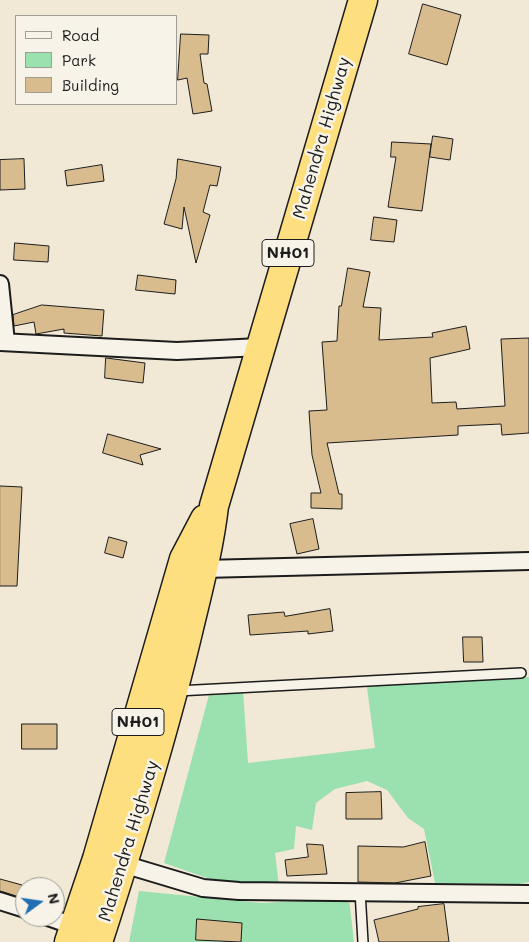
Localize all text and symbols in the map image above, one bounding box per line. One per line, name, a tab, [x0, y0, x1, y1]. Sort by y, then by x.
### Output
legend	[15, 15, 178, 105]
text: Road	[62, 25, 99, 45]
text: Park	[62, 50, 96, 70]
street label: Mahendra Highway	[288, 54, 356, 222]
text: Building	[62, 75, 119, 95]
road number: NH01	[262, 240, 314, 266]
road number: NH01	[112, 709, 164, 736]
street label: Mahendra Highway	[94, 758, 164, 924]
north arrow	[15, 877, 65, 927]
text: N	[44, 891, 65, 906]

